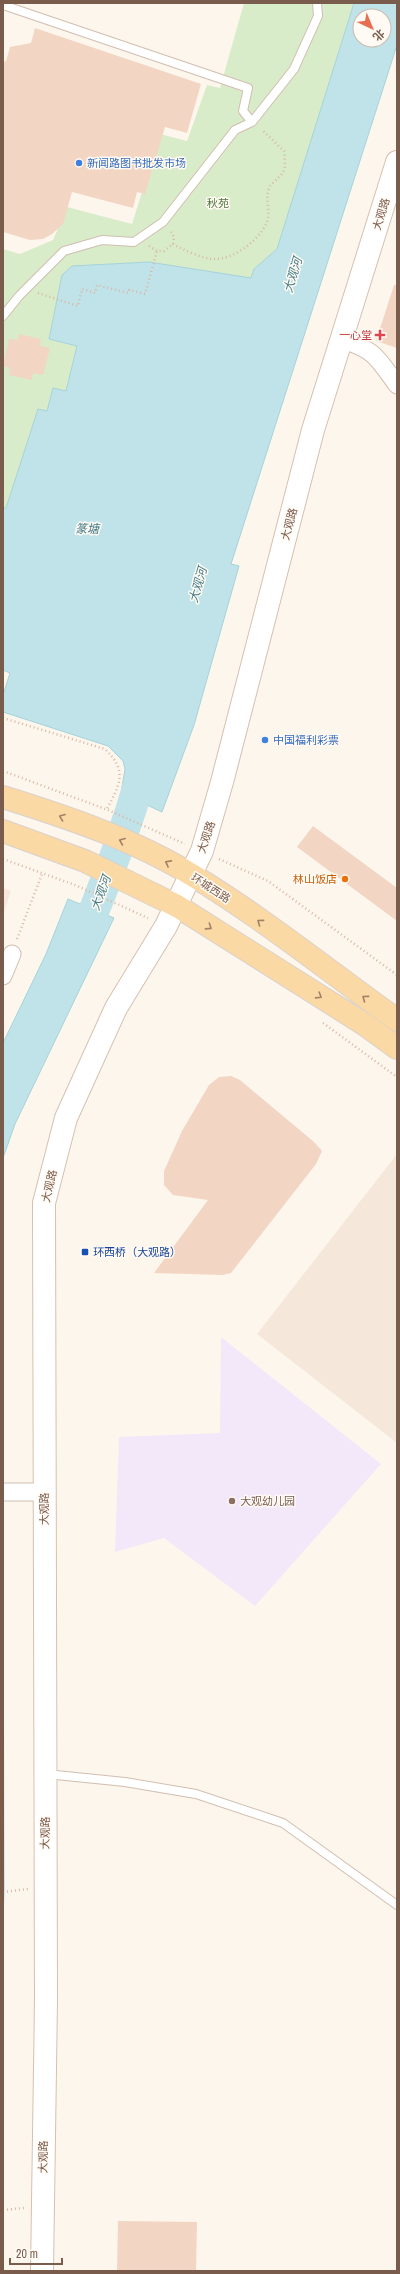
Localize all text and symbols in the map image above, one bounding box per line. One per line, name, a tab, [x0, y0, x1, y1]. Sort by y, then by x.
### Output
north arrow	[352, 8, 392, 48]
text: 北	[370, 26, 388, 44]
place label: 新闻路图书批发市场	[87, 156, 186, 170]
marker: 新闻路图书批发市场	[74, 158, 84, 168]
park label: 秋苑	[207, 196, 229, 210]
street label: 大观路	[369, 196, 393, 232]
water label: 大观河	[280, 254, 306, 295]
place label: 一心堂	[339, 328, 372, 342]
marker: 一心堂	[375, 330, 385, 340]
street label: 大观路	[278, 506, 300, 542]
water label: 篆塘	[75, 521, 101, 537]
water label: 大观河	[185, 564, 211, 605]
place label: 中国福利彩票	[273, 733, 339, 747]
marker: 中国福利彩票	[260, 735, 270, 745]
one-way arrow	[59, 814, 66, 822]
street label: 大观路	[194, 819, 218, 855]
one-way arrow	[118, 838, 126, 846]
one-way arrow	[165, 860, 173, 867]
street label: 环城西路	[189, 870, 233, 906]
water label: 大观河	[87, 871, 115, 913]
place label: 林山饭店	[293, 872, 337, 886]
marker: 林山饭店	[340, 874, 350, 884]
one-way arrow	[257, 919, 264, 926]
one-way arrow	[205, 922, 212, 930]
one-way arrow	[315, 991, 322, 999]
one-way arrow	[363, 995, 370, 1002]
street label: 大观路	[38, 1168, 60, 1204]
place label: 环西桥（大观路）	[93, 1245, 181, 1259]
marker: 环西桥（大观路）	[80, 1247, 90, 1257]
street label: 大观路	[37, 1493, 51, 1526]
place label: 大观幼儿园	[240, 1494, 295, 1508]
marker: 大观幼儿园	[227, 1496, 237, 1506]
street label: 大观路	[38, 1816, 52, 1850]
street label: 大观路	[36, 2140, 50, 2174]
scale bar	[10, 2240, 62, 2266]
text: 20 m	[16, 2246, 38, 2262]

